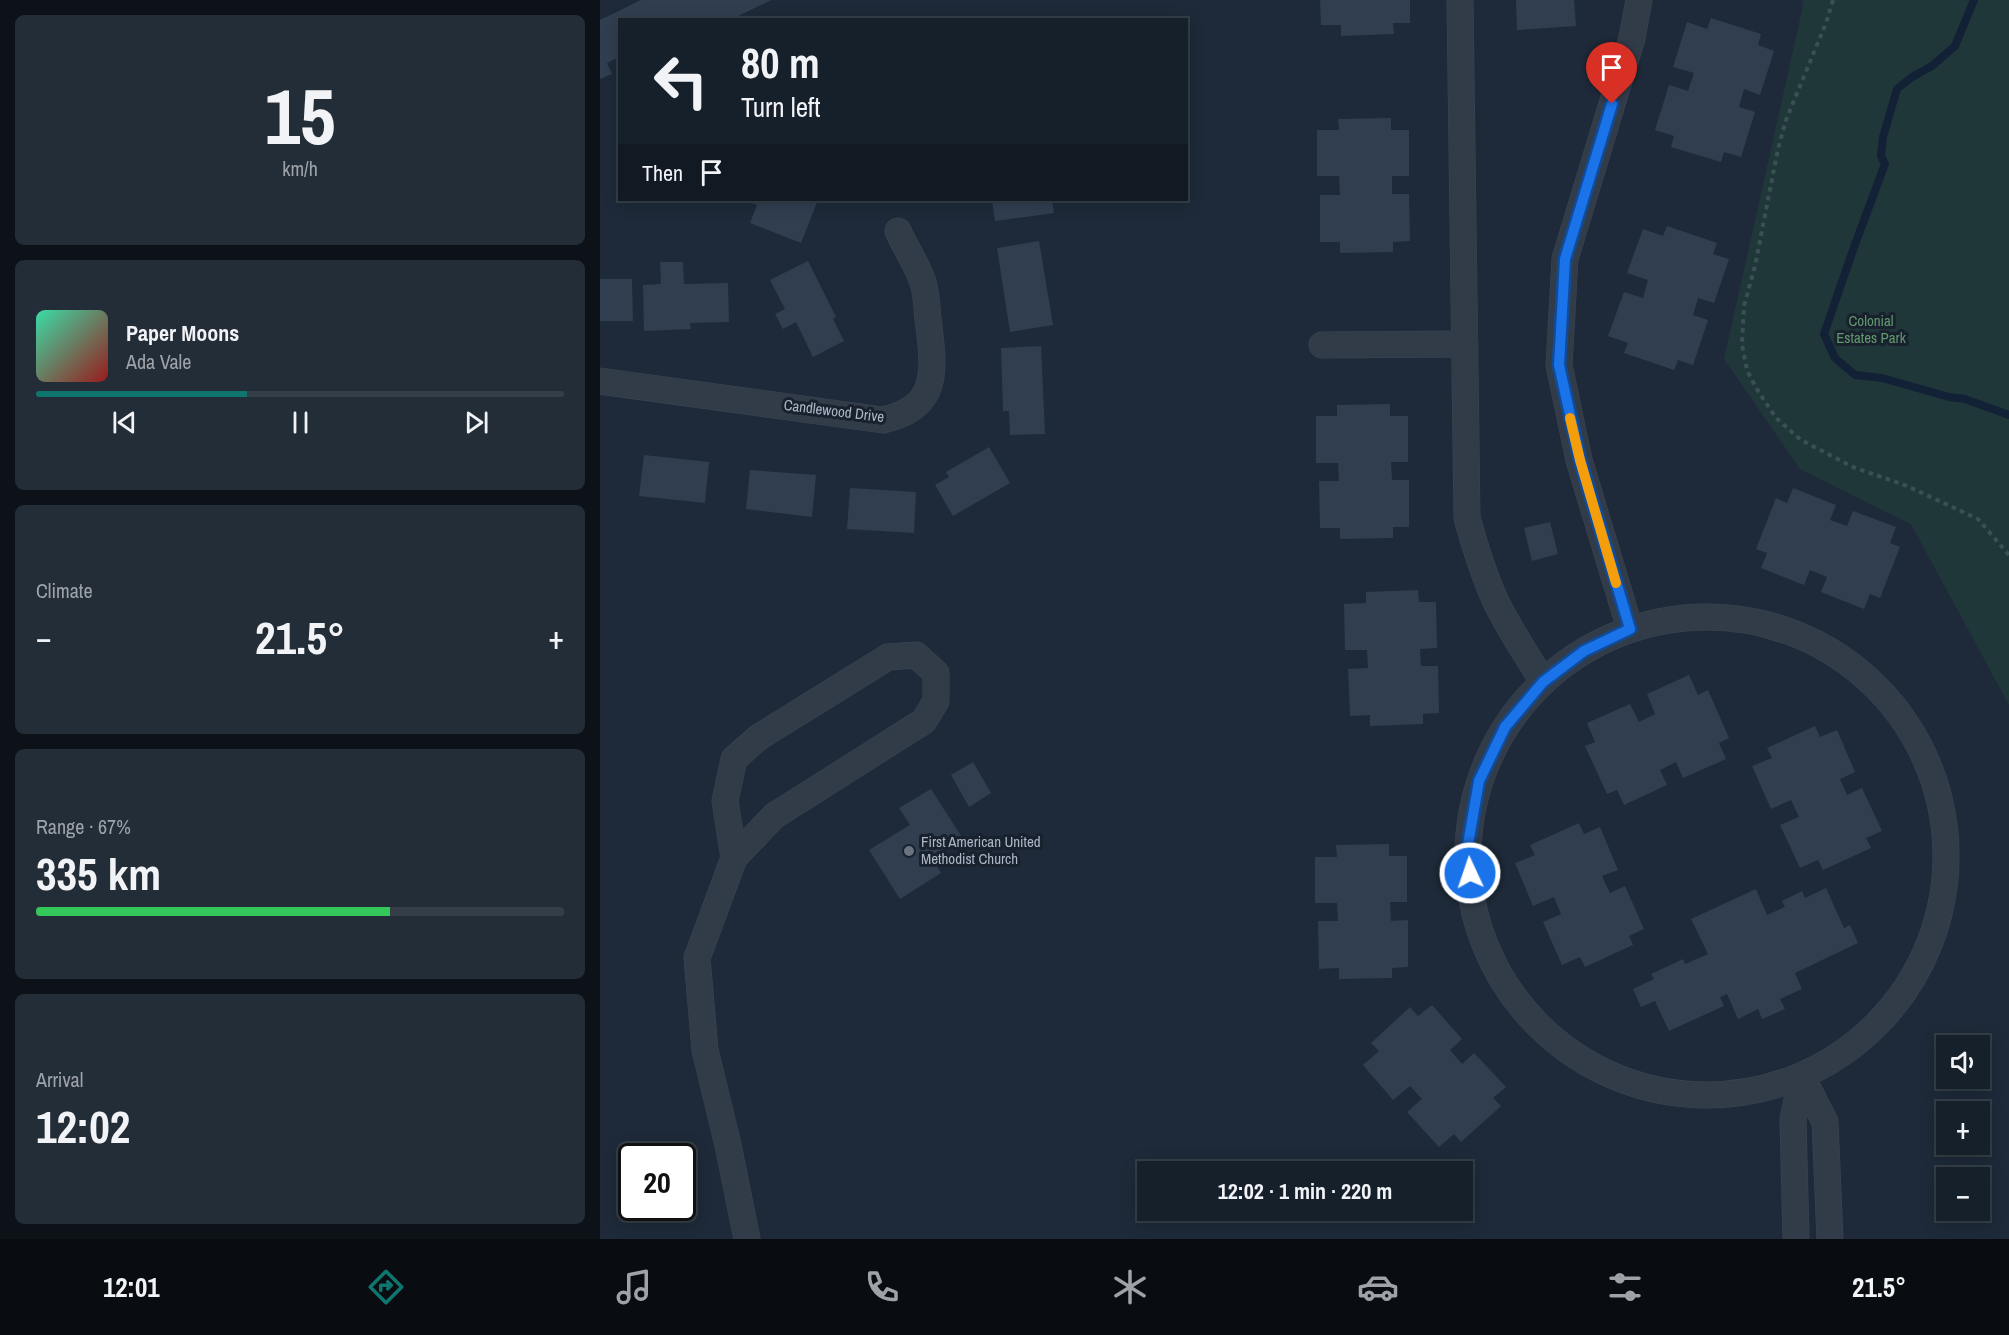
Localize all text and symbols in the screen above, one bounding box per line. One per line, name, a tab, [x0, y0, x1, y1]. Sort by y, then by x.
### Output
text: 80 m	[741, 35, 820, 91]
icon: left	[642, 42, 720, 120]
pin	[1586, 42, 1637, 104]
icon: arrive	[1595, 51, 1628, 84]
text: 15	[264, 63, 336, 168]
text: Turn left	[741, 89, 820, 125]
text: km/h	[282, 155, 318, 182]
icon: arrive	[695, 156, 728, 189]
text: Then	[642, 158, 683, 188]
park label: Colonial Estates Park	[1836, 310, 1907, 348]
text: Paper Moons	[126, 318, 239, 348]
text: Ada Vale	[126, 348, 191, 375]
street label: Candlewood Drive	[783, 394, 886, 427]
icon: previous	[108, 406, 141, 439]
icon: pause	[284, 406, 317, 439]
icon: next	[460, 406, 493, 439]
text: Climate	[36, 577, 93, 604]
text: 21.5°	[255, 607, 345, 668]
text: −	[36, 615, 52, 659]
text: +	[548, 615, 564, 659]
text: Range · 67%	[36, 813, 131, 840]
place label: First American United Methodist Church	[921, 831, 1041, 869]
position arrow	[1438, 841, 1502, 905]
text: 335 km	[36, 843, 161, 904]
marker: First American United Methodist Church	[902, 844, 916, 858]
map controls	[1936, 1035, 1990, 1221]
button: sound	[1936, 1035, 1990, 1089]
text: Arrival	[36, 1066, 83, 1093]
text: 12:02	[36, 1096, 130, 1157]
button: +	[1936, 1101, 1990, 1155]
speed limit sign: 20	[618, 1143, 696, 1221]
button: −	[1936, 1167, 1990, 1221]
text: 12:02 · 1 min · 220 m	[1218, 1176, 1392, 1206]
icon: directions	[365, 1266, 407, 1308]
icon: music	[613, 1266, 655, 1308]
icon: phone	[861, 1266, 903, 1308]
icon: climate	[1109, 1266, 1151, 1308]
icon: car	[1357, 1266, 1399, 1308]
icon: filters	[1604, 1266, 1646, 1308]
text: 12:01	[103, 1269, 160, 1305]
text: 21.5°	[1852, 1269, 1906, 1305]

